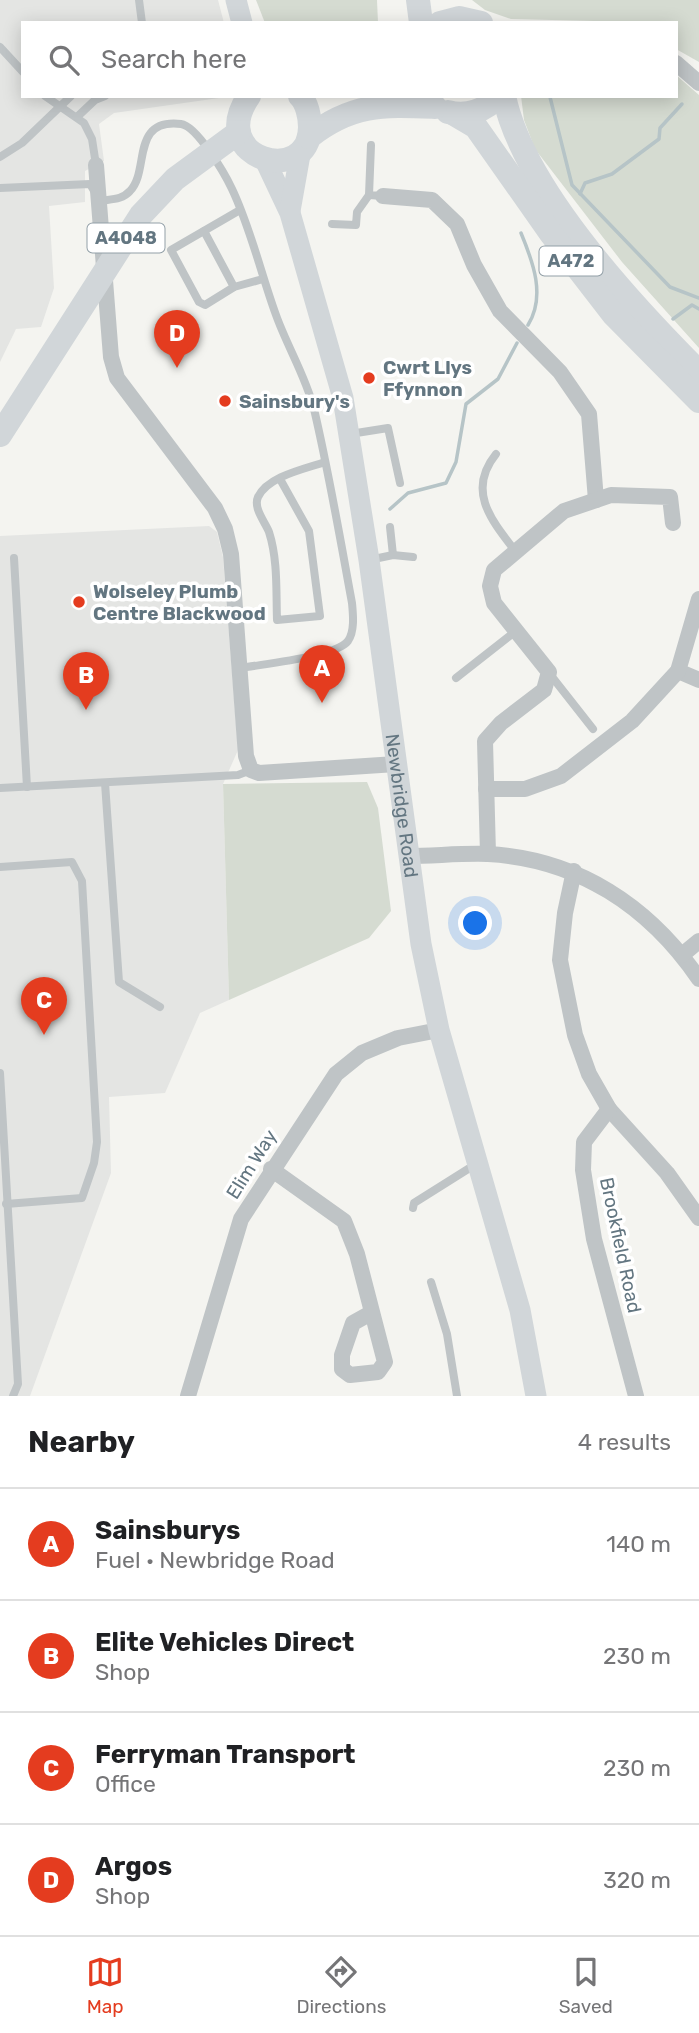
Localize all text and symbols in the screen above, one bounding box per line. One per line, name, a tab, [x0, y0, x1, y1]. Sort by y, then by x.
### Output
search box	[21, 21, 678, 98]
icon: search	[45, 41, 83, 79]
text: Search here	[101, 44, 247, 75]
road number: A4048	[88, 224, 164, 252]
road number: A472	[540, 246, 602, 276]
pin: D	[154, 310, 200, 368]
place label: Cwrt Llys Ffynnon	[383, 356, 472, 401]
marker: Cwrt Llys Ffynnon	[361, 370, 377, 386]
place label: Sainsbury's	[239, 390, 350, 413]
marker: Sainsbury's	[217, 393, 233, 409]
place label: Wolseley Plumb Centre Blackwood	[93, 580, 266, 625]
marker: Wolseley Plumb Centre Blackwood	[71, 594, 87, 610]
pin: A	[299, 645, 345, 703]
pin: B	[63, 652, 109, 710]
street label: Newbridge Road	[381, 732, 423, 879]
your location	[458, 906, 492, 940]
pin: C	[21, 977, 67, 1035]
street label: Elim Way	[221, 1125, 282, 1203]
street label: Brookfield Road	[595, 1175, 646, 1315]
text: Nearby	[28, 1424, 135, 1460]
text: 4 results	[578, 1428, 671, 1456]
text: Sainsburys	[95, 1515, 240, 1546]
text: A	[43, 1530, 59, 1558]
text: 140 m	[606, 1530, 671, 1558]
text: Fuel · Newbridge Road	[95, 1546, 335, 1574]
text: Elite Vehicles Direct	[95, 1627, 354, 1658]
text: B	[43, 1642, 59, 1670]
text: 230 m	[603, 1642, 671, 1670]
text: Shop	[95, 1658, 150, 1686]
text: Ferryman Transport	[95, 1739, 356, 1770]
text: C	[43, 1754, 59, 1782]
text: 230 m	[603, 1754, 671, 1782]
text: Office	[95, 1770, 156, 1798]
text: Argos	[95, 1851, 172, 1882]
text: D	[43, 1866, 59, 1894]
text: 320 m	[603, 1866, 671, 1894]
text: Shop	[95, 1882, 150, 1910]
tab: Map	[86, 1953, 124, 2018]
tab: Directions	[296, 1953, 386, 2018]
tab: Saved	[559, 1953, 613, 2018]

